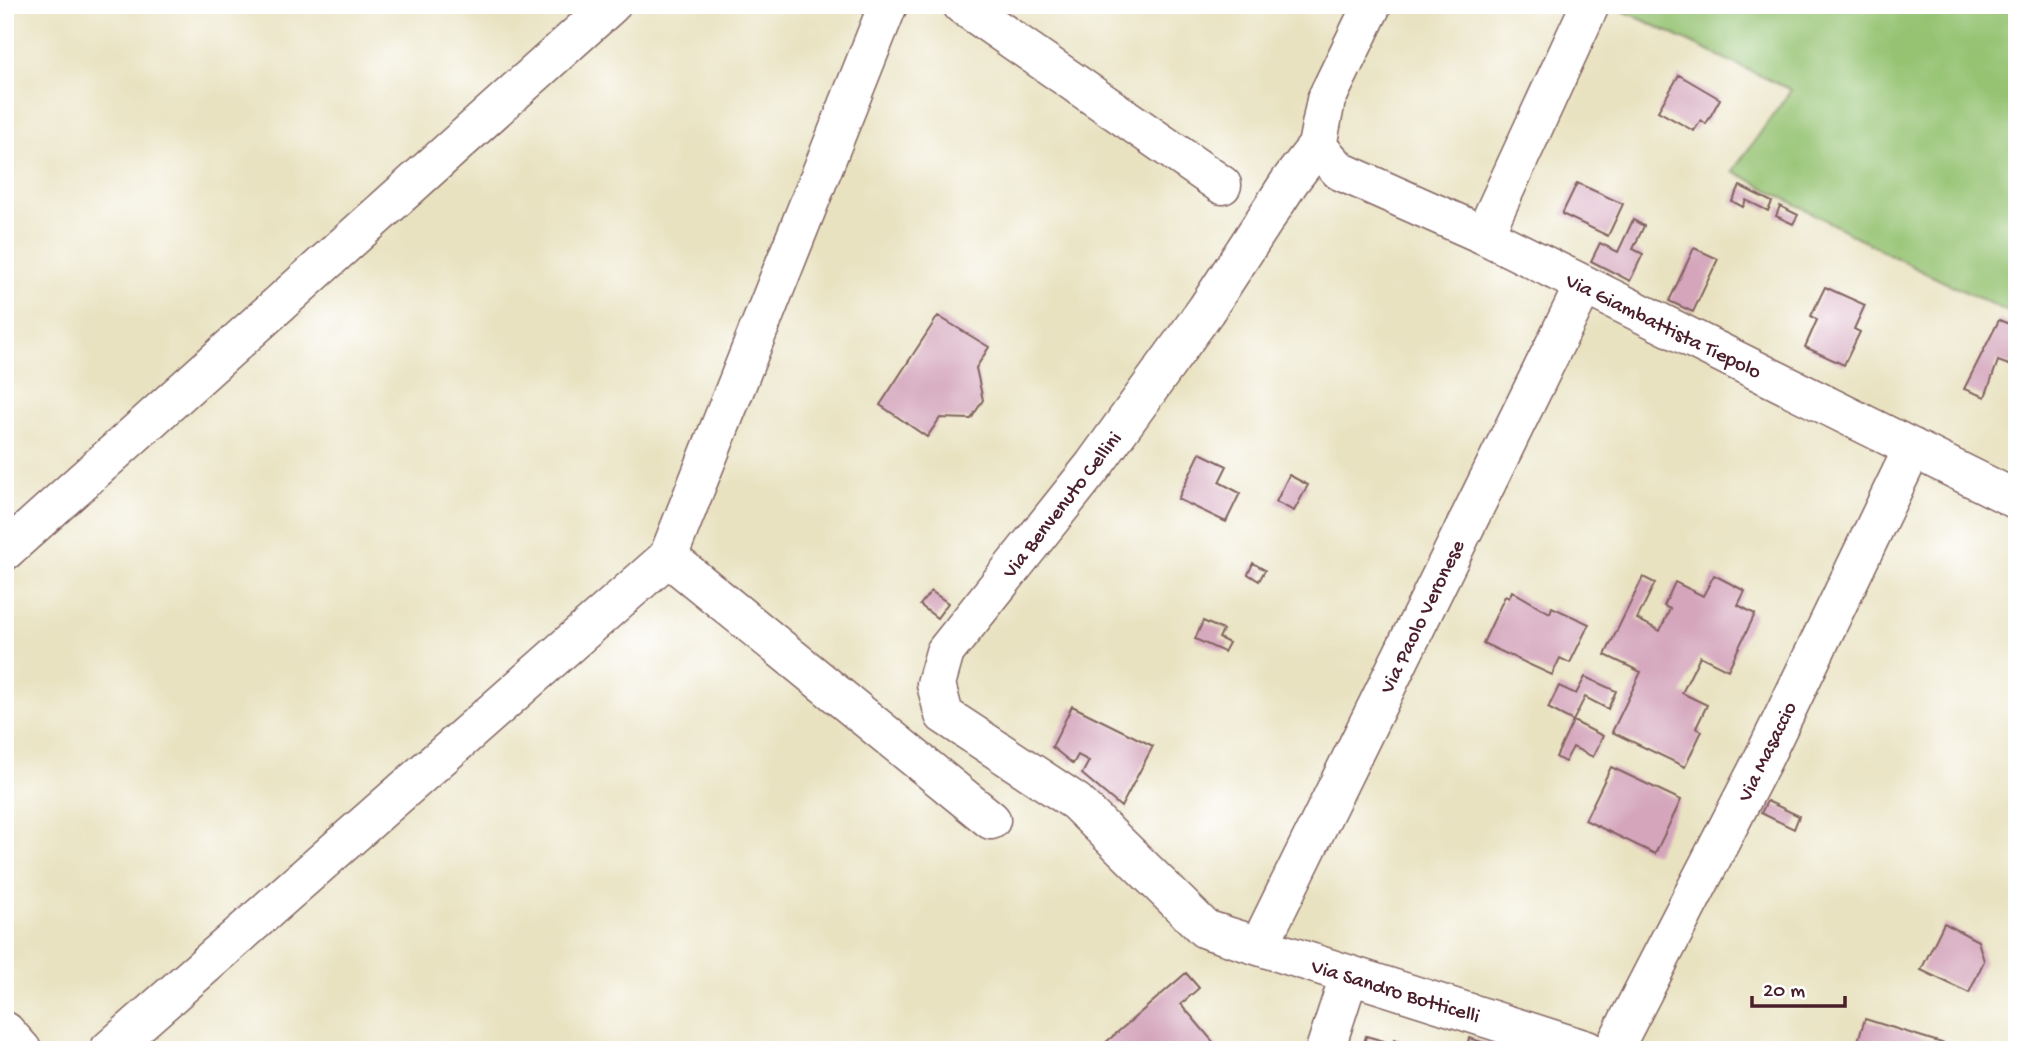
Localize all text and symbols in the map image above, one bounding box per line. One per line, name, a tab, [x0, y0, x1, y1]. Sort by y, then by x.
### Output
street label: Via Giambattista Tiepolo	[1560, 269, 1765, 387]
street label: Via Benvenuto Cellini	[998, 428, 1129, 585]
street label: Via Paolo Veronese	[1376, 536, 1473, 699]
street label: Via Masaccio	[1734, 698, 1804, 808]
street label: Via Sandro Botticelli	[1307, 956, 1482, 1031]
scale bar	[1752, 964, 1845, 1008]
text: 20 m	[1763, 980, 1805, 1005]

